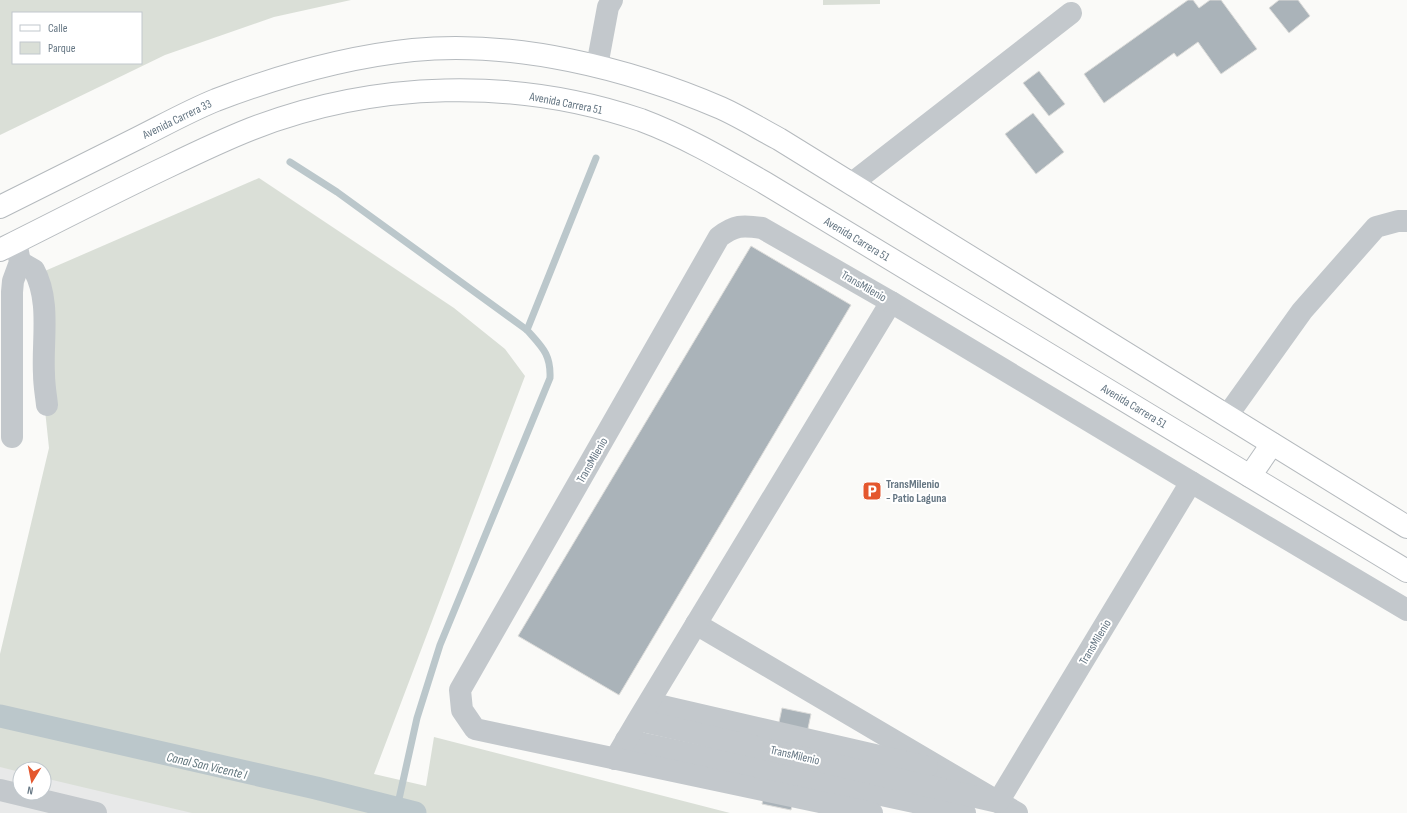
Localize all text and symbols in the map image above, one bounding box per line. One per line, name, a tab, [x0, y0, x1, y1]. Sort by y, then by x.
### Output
legend	[12, 12, 142, 64]
text: Calle	[48, 21, 68, 36]
text: Parque	[48, 41, 76, 56]
street label: Avenida Carrera 51	[527, 89, 604, 118]
street label: Avenida Carrera 33	[139, 96, 214, 143]
street label: Avenida Carrera 51	[820, 213, 893, 265]
street label: TransMilenio	[838, 267, 889, 305]
street label: Avenida Carrera 51	[1097, 380, 1170, 432]
street label: TransMilenio	[573, 435, 611, 486]
place label: TransMilenio - Patio Laguna	[886, 477, 947, 506]
parking icon: TransMilenio - Patio Laguna	[861, 480, 883, 502]
street label: TransMilenio	[1076, 617, 1115, 668]
street label: TransMilenio	[769, 743, 821, 768]
water label: Canal San Vicente I	[165, 749, 249, 783]
north arrow	[12, 761, 52, 801]
text: N	[26, 783, 34, 797]

